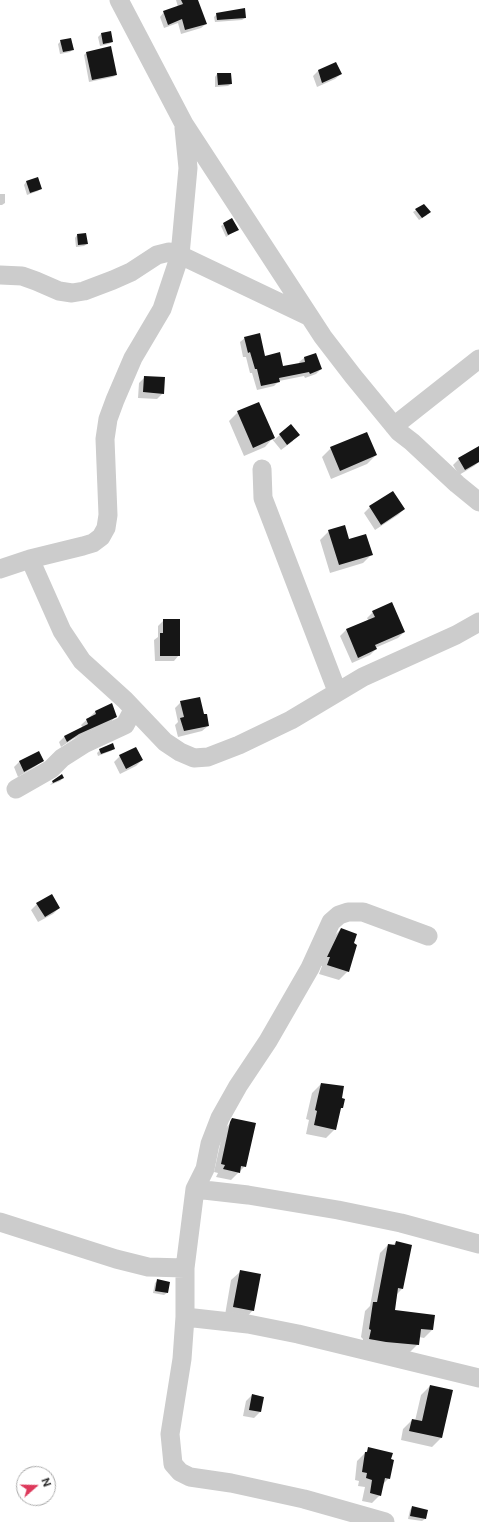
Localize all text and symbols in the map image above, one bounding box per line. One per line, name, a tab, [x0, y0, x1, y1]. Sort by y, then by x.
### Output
north arrow	[16, 1466, 56, 1506]
text: N	[39, 1476, 53, 1488]

